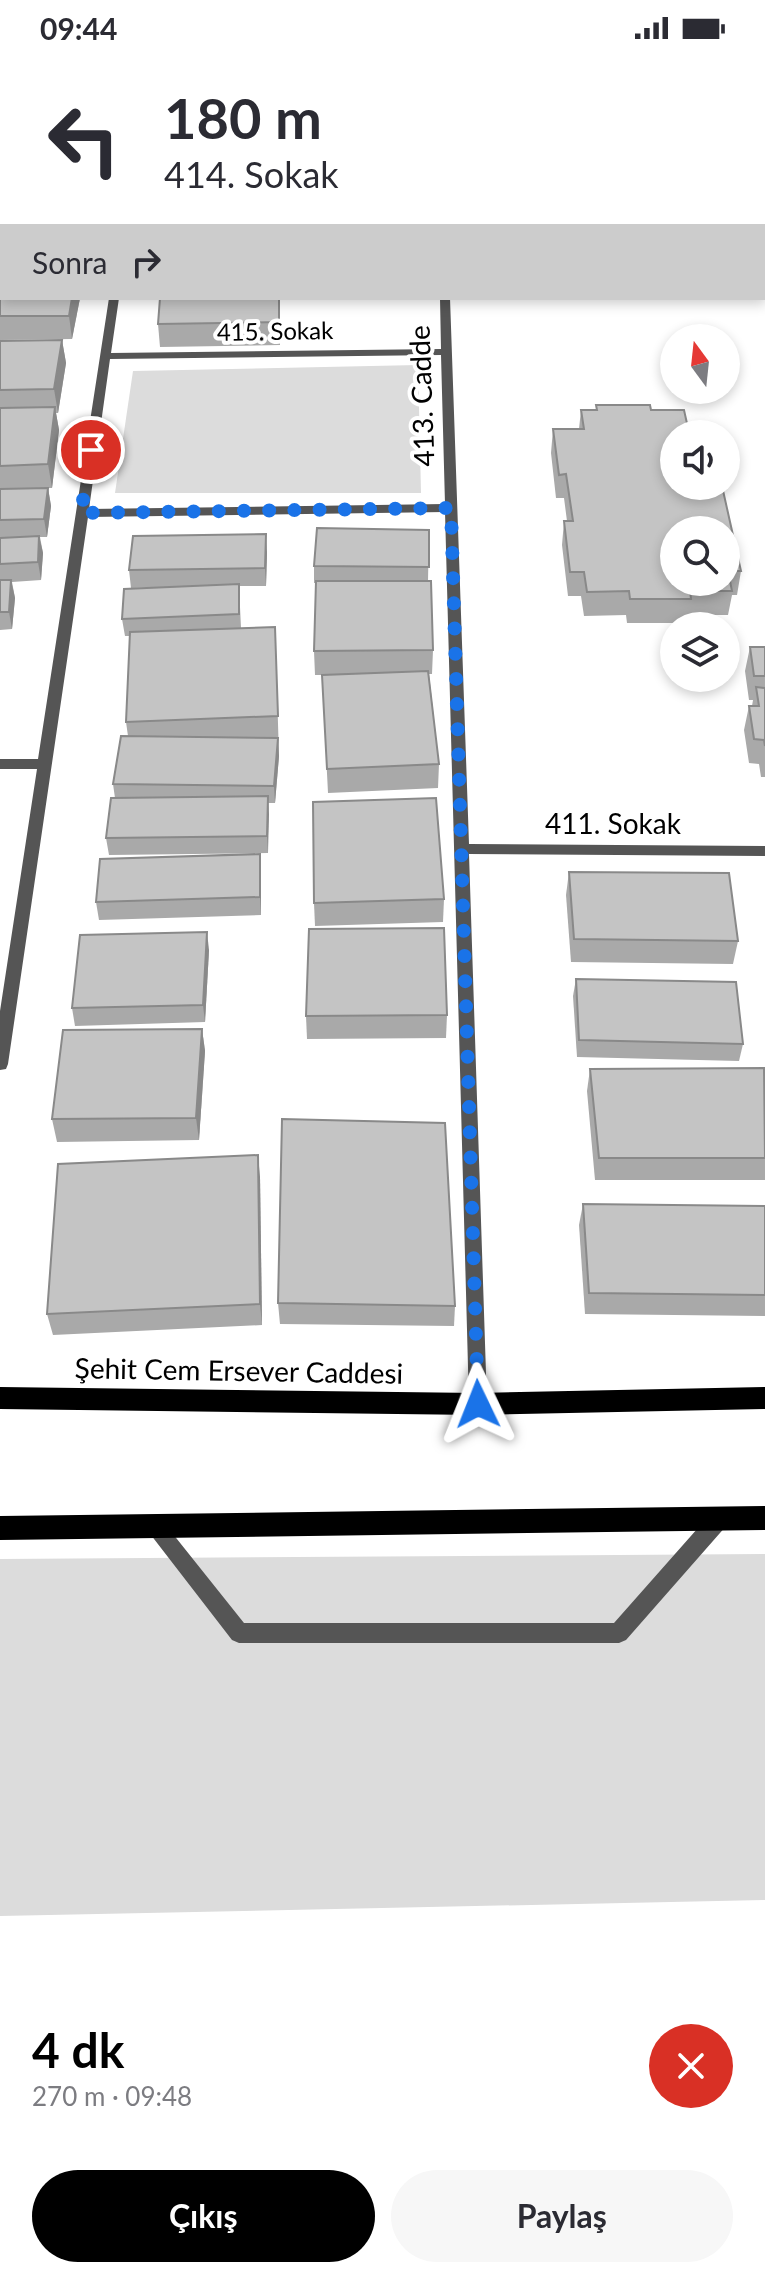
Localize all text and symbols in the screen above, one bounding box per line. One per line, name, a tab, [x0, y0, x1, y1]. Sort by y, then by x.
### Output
text: 09:44	[40, 10, 117, 46]
text: 180 m	[164, 84, 322, 151]
icon: left	[32, 88, 136, 192]
text: 414. Sokak	[164, 152, 339, 196]
icon: right	[124, 240, 168, 284]
text: Sonra	[32, 244, 108, 280]
street label: 415. Sokak	[217, 315, 334, 346]
north arrow	[660, 324, 740, 404]
map controls	[660, 324, 740, 692]
street label: 413. Cadde	[402, 325, 440, 467]
pin	[57, 416, 125, 484]
button: sound	[660, 420, 740, 500]
icon: arrive	[69, 428, 113, 472]
button: search	[660, 516, 740, 596]
button: layers	[660, 612, 740, 692]
street label: 411. Sokak	[545, 806, 682, 840]
street label: Şehit Cem Ersever Caddesi	[74, 1350, 404, 1390]
position arrow	[436, 1362, 520, 1446]
text: 4 dk	[32, 2021, 124, 2078]
button: close	[649, 2024, 733, 2108]
text: 270 m · 09:48	[32, 2080, 192, 2112]
button: Çıkış	[32, 2170, 375, 2262]
button: Paylaş	[391, 2170, 733, 2262]

